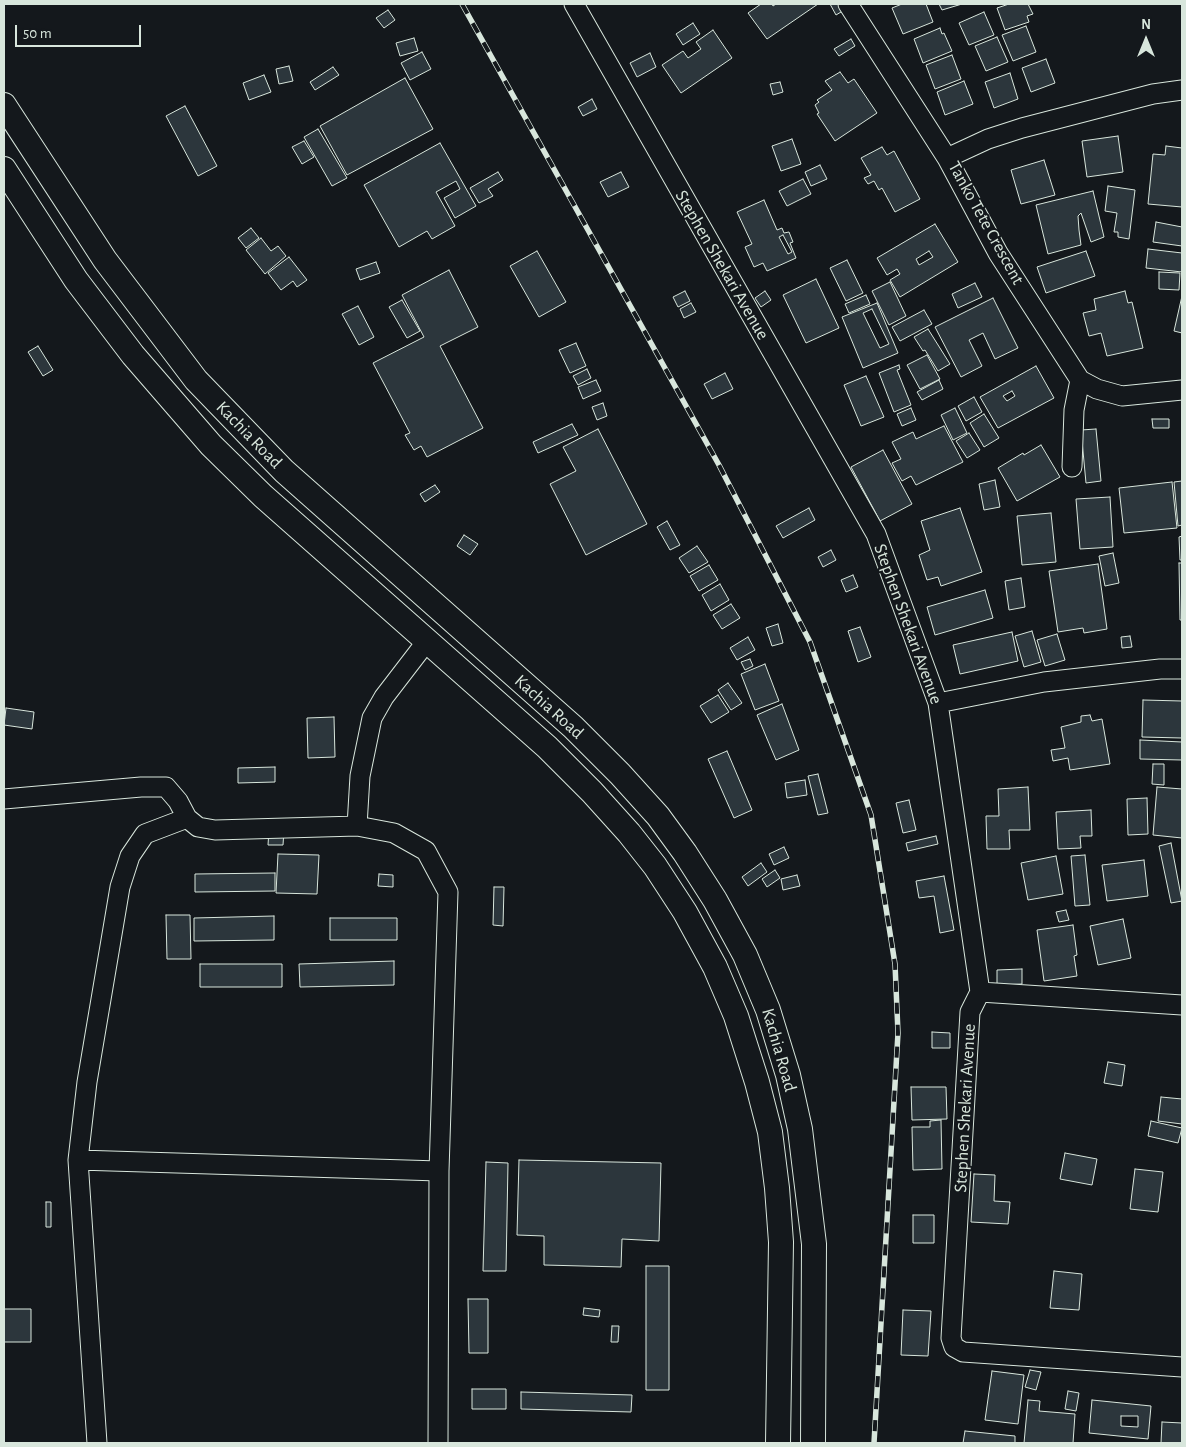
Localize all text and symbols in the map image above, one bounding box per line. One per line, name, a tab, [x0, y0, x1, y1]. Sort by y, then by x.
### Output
scale bar	[18, 15, 144, 47]
north arrow	[1121, 15, 1171, 65]
text: N	[1141, 18, 1151, 32]
text: 50 m	[23, 26, 52, 41]
street label: Tanko Tete Crescent	[943, 158, 1029, 288]
street label: Stephen Shekari Avenue	[670, 186, 774, 344]
street label: Kachia Road	[211, 397, 287, 473]
street label: Stephen Shekari Avenue	[869, 541, 947, 707]
street label: Kachia Road	[510, 670, 588, 744]
street label: Kachia Road	[757, 1006, 801, 1094]
street label: Stephen Shekari Avenue	[950, 1023, 980, 1193]

